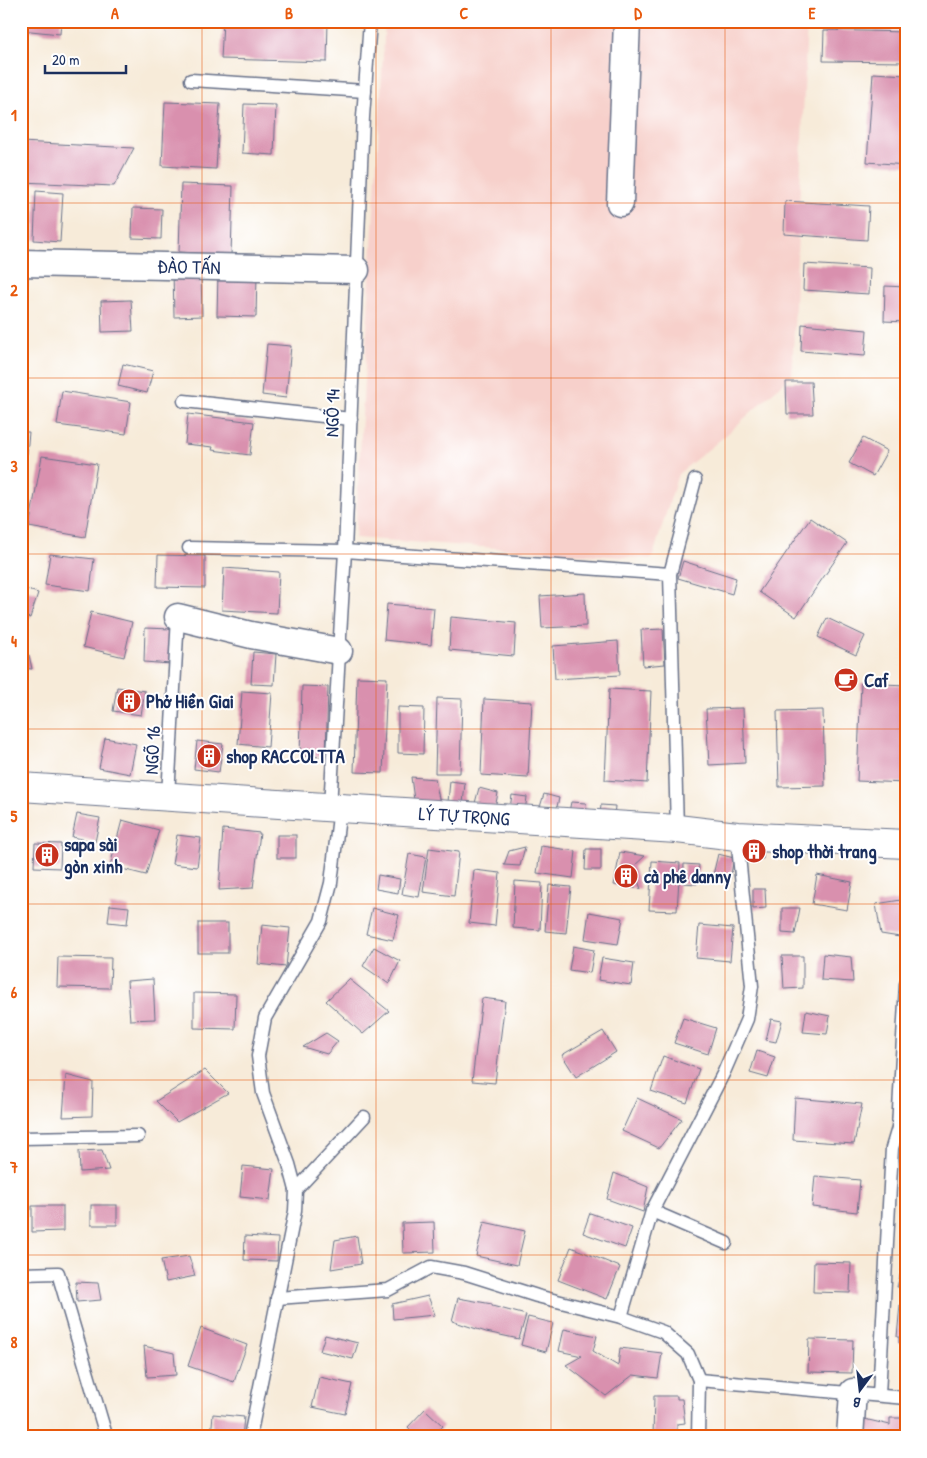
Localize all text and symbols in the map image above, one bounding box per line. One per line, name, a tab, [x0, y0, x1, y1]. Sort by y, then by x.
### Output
text: A	[111, 2, 119, 24]
text: B	[285, 2, 293, 24]
text: C	[460, 2, 469, 24]
text: D	[634, 2, 642, 24]
text: E	[808, 2, 816, 24]
scale bar	[45, 42, 126, 74]
text: 20 m	[52, 49, 79, 70]
text: 1	[11, 104, 17, 126]
street label: ĐÀO TẤN	[157, 253, 221, 280]
text: 2	[10, 279, 18, 301]
street label: NGÕ 14	[318, 388, 346, 438]
text: 3	[10, 455, 18, 477]
text: 4	[11, 630, 17, 652]
cafe icon: Caf	[833, 667, 859, 693]
place label: Caf	[864, 667, 890, 693]
building icon: Phở Hiền Giai	[116, 688, 142, 714]
place label: Phở Hiền Giai	[146, 688, 234, 714]
street label: NGÕ 16	[138, 725, 166, 775]
building icon: shop RACCOLTTA	[196, 743, 222, 769]
place label: shop RACCOLTTA	[226, 743, 346, 770]
street label: LÝ TỰ TRỌNG	[418, 800, 510, 832]
text: 5	[11, 805, 18, 827]
place label: sapa sài gòn xinh	[64, 831, 122, 880]
building icon: shop thời trang	[741, 838, 767, 864]
place label: shop thời trang	[772, 838, 877, 865]
building icon: sapa sài gòn xinh	[34, 842, 60, 868]
building icon: cà phê danny	[613, 863, 639, 889]
place label: cà phê danny	[644, 863, 731, 890]
text: 6	[11, 981, 18, 1003]
text: 7	[9, 1156, 18, 1178]
text: 8	[11, 1331, 18, 1353]
north arrow	[834, 1366, 884, 1416]
text: B	[851, 1393, 862, 1413]

